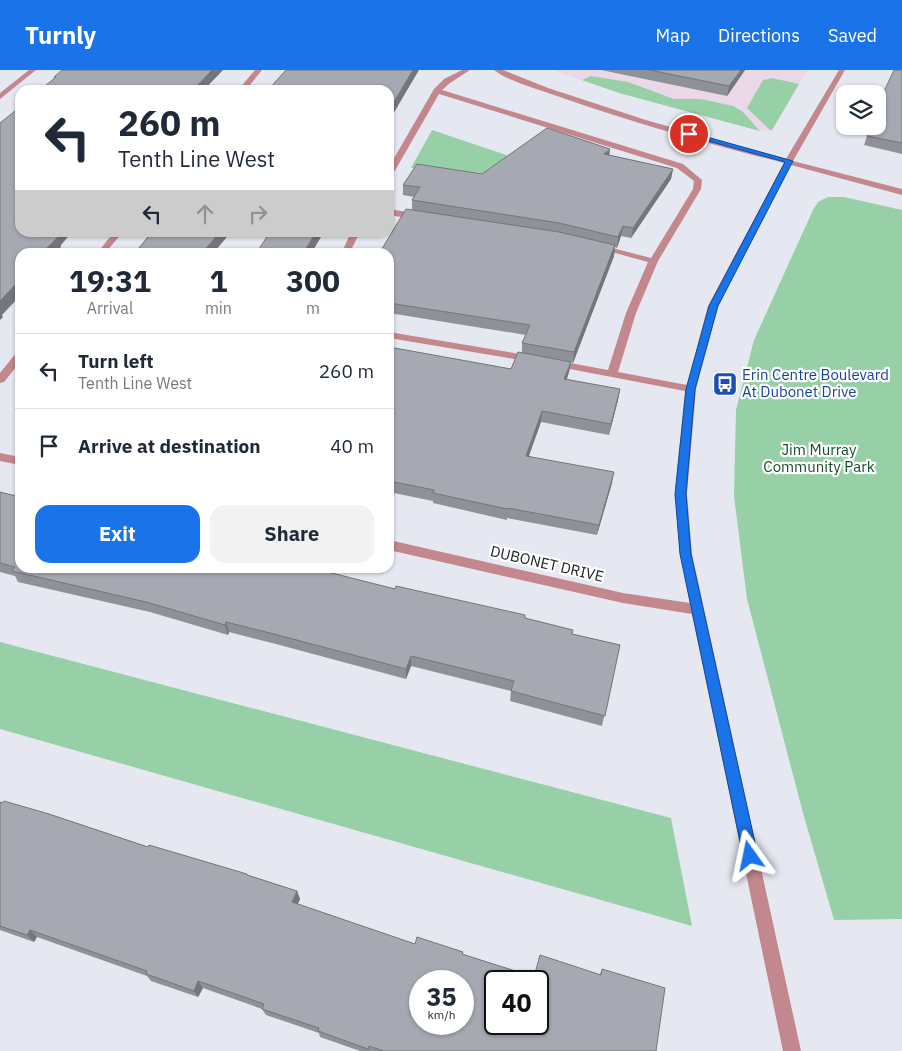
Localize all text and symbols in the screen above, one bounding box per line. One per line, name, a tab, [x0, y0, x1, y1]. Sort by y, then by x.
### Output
text: Turnly	[25, 19, 96, 51]
text: Map	[655, 24, 690, 47]
text: Directions	[718, 24, 800, 47]
text: Saved	[828, 24, 877, 47]
map controls	[836, 85, 886, 135]
button: layers	[836, 85, 886, 135]
text: 260 m	[118, 100, 221, 146]
icon: left	[35, 105, 100, 170]
pin	[668, 113, 710, 155]
icon: arrive	[675, 120, 703, 148]
text: Tenth Line West	[118, 144, 275, 173]
icon: left	[138, 200, 166, 228]
icon: ahead	[191, 200, 219, 228]
icon: right	[244, 200, 272, 228]
text: 19:31	[69, 261, 151, 300]
text: 1	[209, 261, 227, 300]
text: 300	[286, 261, 340, 300]
text: Arrival	[87, 298, 133, 318]
text: min	[205, 298, 232, 318]
text: m	[306, 298, 320, 318]
text: Turn left	[78, 349, 154, 373]
icon: left	[35, 357, 63, 385]
text: 260 m	[319, 359, 374, 383]
place label: Erin Centre Boulevard At Dubonet Drive	[742, 365, 889, 401]
bus stop icon: Erin Centre Boulevard At Dubonet Drive	[712, 371, 738, 397]
text: Tenth Line West	[78, 373, 192, 393]
icon: arrive	[35, 432, 63, 460]
text: Arrive at destination	[78, 434, 261, 458]
text: 40 m	[330, 434, 374, 458]
park label: Jim Murray Community Park	[763, 440, 875, 476]
button: Exit	[35, 505, 200, 563]
button: Share	[210, 505, 374, 563]
street label: DUBONET DRIVE	[489, 541, 606, 586]
position arrow	[723, 829, 775, 881]
speed limit sign: 40	[484, 970, 549, 1035]
text: 35	[426, 980, 457, 1013]
text: km/h	[427, 1007, 456, 1022]

